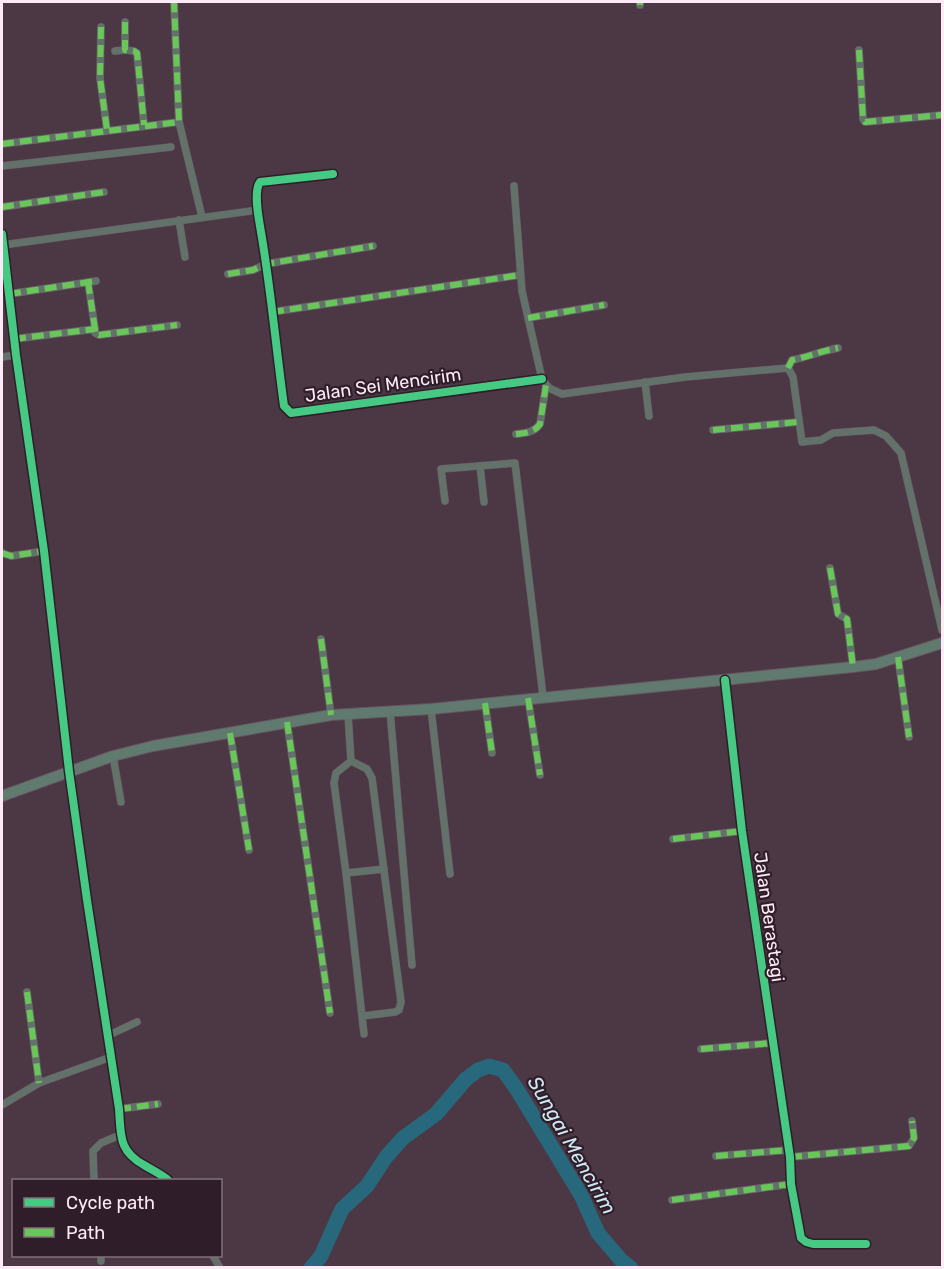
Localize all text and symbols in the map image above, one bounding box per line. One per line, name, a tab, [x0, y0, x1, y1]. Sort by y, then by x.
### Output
street label: Jalan Sei Mencirim	[303, 363, 463, 407]
street label: Jalan Berastagi	[749, 851, 789, 983]
water label: Sungai Mencirim	[523, 1072, 621, 1218]
legend	[12, 1179, 222, 1257]
text: Cycle path	[66, 1192, 155, 1214]
text: Path	[66, 1222, 105, 1244]

